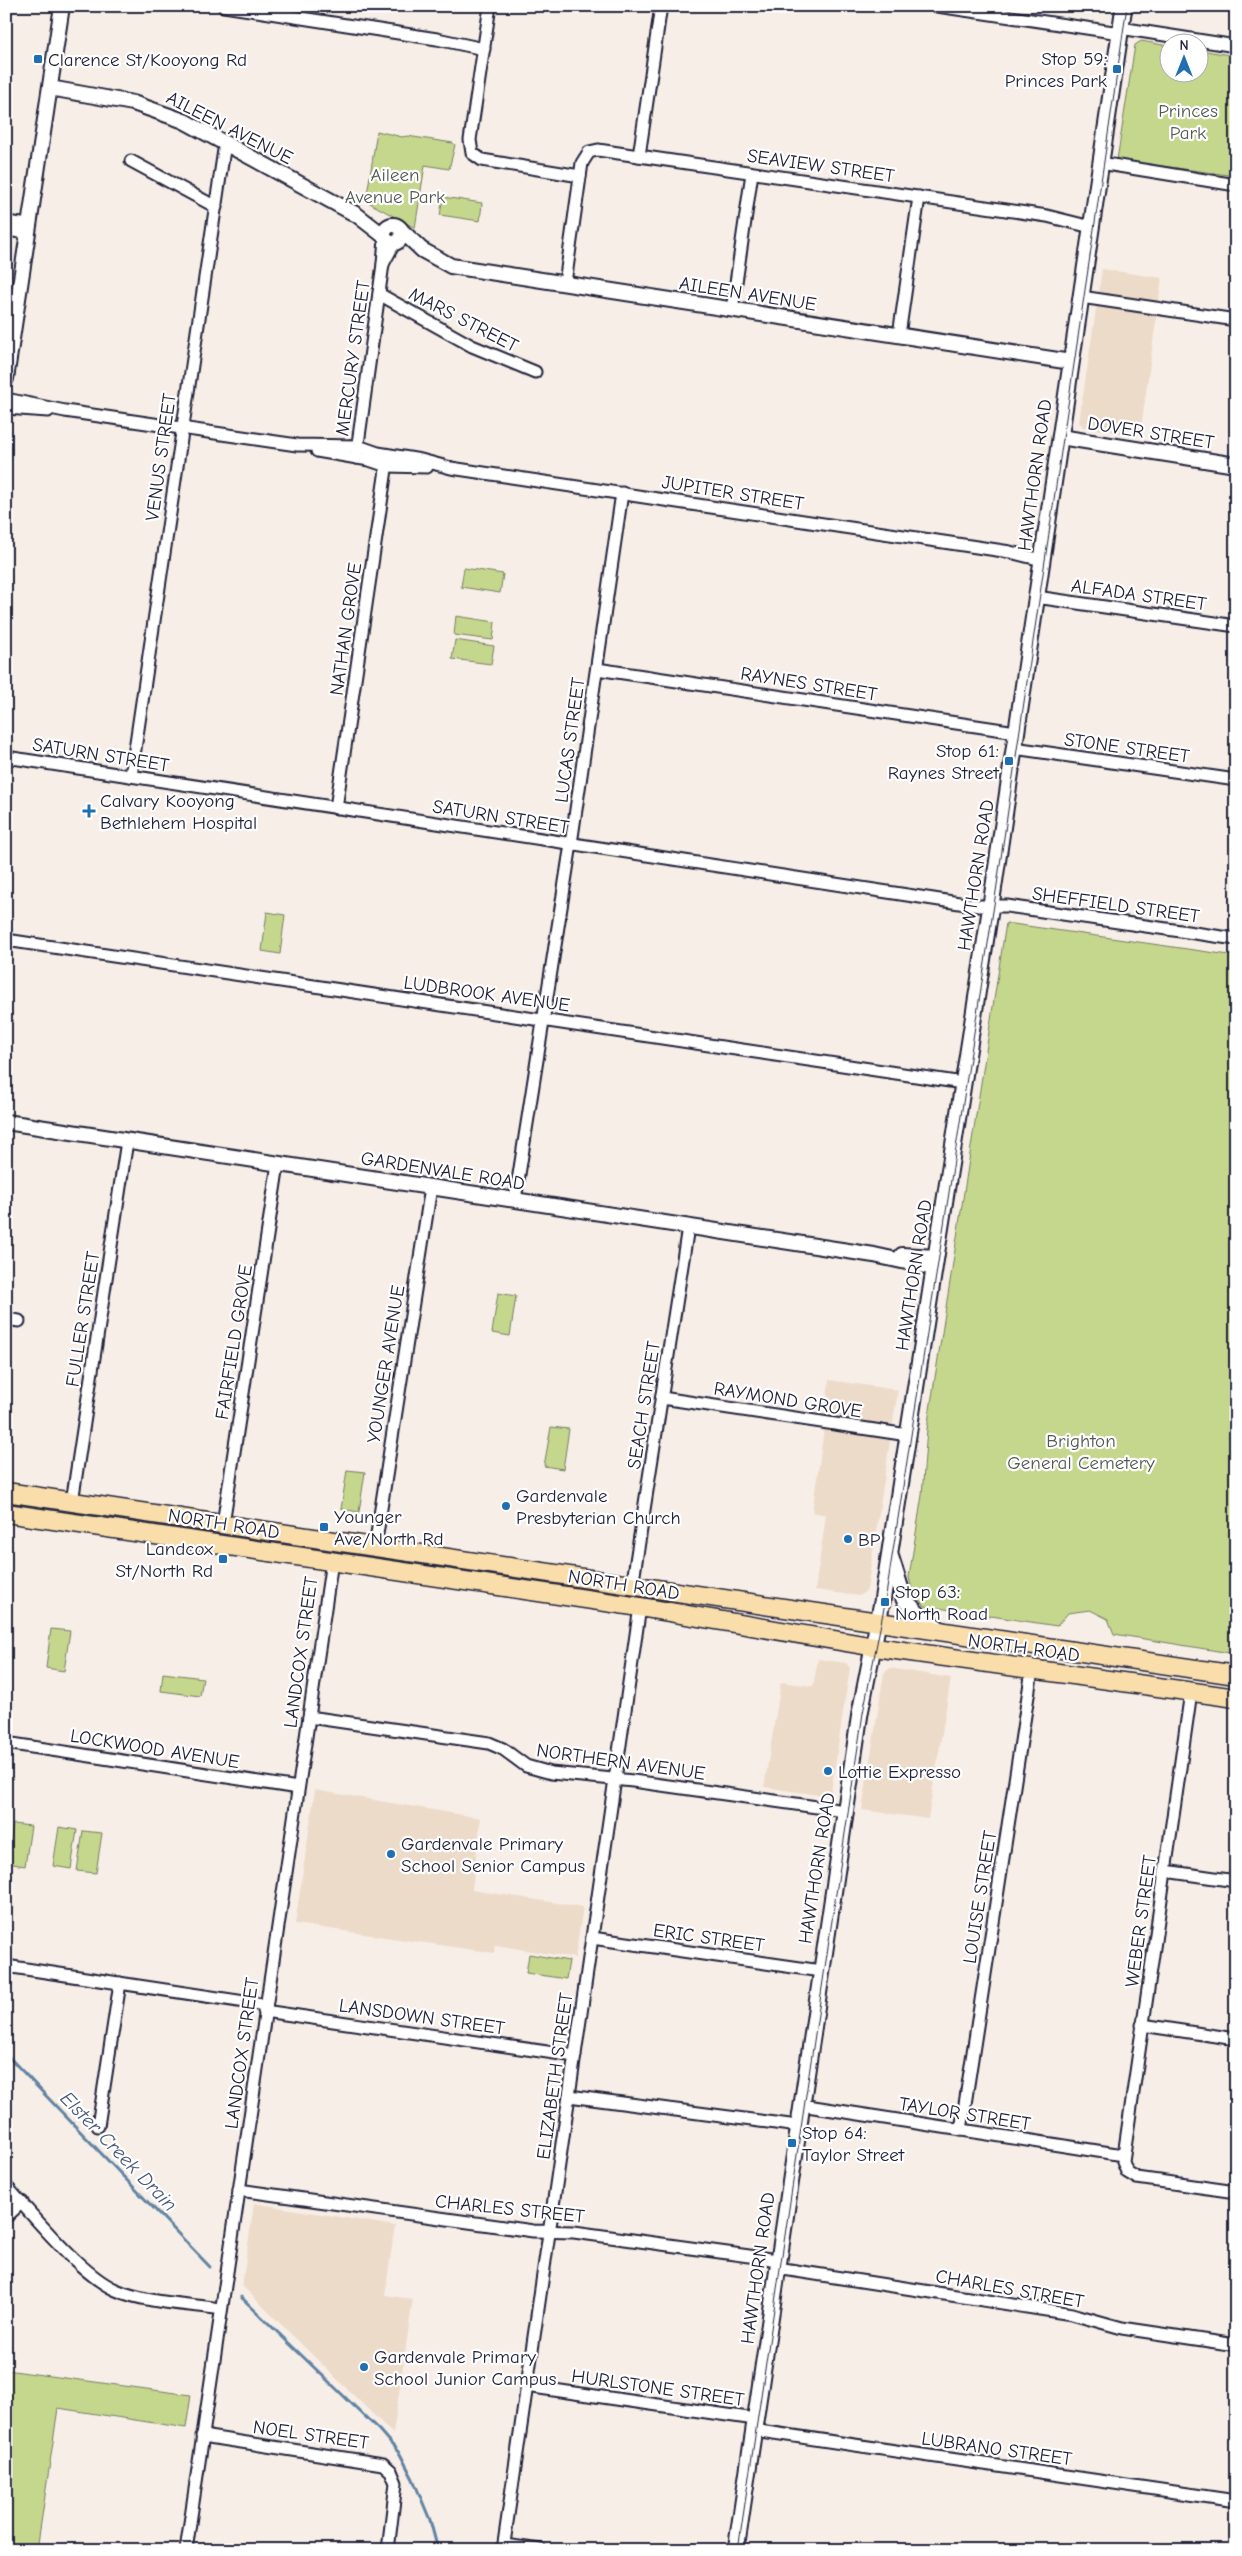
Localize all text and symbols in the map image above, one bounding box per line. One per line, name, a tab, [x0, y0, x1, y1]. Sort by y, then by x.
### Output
north arrow	[1160, 32, 1210, 82]
text: N	[1179, 37, 1189, 54]
place label: Stop 59: Princes Park	[1005, 48, 1108, 92]
place label: Clarence St/Kooyong Rd	[48, 49, 247, 71]
marker: Clarence St/Kooyong Rd	[32, 53, 44, 65]
marker: Stop 59: Princes Park	[1111, 63, 1123, 75]
street label: AILEEN AVENUE	[163, 87, 296, 169]
park label: Princes Park	[1158, 100, 1218, 144]
street label: SEAVIEW STREET	[746, 145, 896, 187]
park label: Aileen Avenue Park	[345, 164, 446, 208]
street label: AILEEN AVENUE	[678, 272, 818, 316]
street label: MERCURY STREET	[331, 279, 375, 437]
street label: MARS STREET	[405, 283, 522, 357]
street label: VENUS STREET	[141, 392, 181, 522]
street label: HAWTHORN ROAD	[1013, 398, 1057, 552]
street label: DOVER STREET	[1086, 412, 1216, 454]
street label: JUPITER STREET	[660, 471, 805, 515]
street label: NATHAN GROVE	[326, 561, 366, 697]
street label: ALFADA STREET	[1070, 575, 1208, 615]
street label: RAYNES STREET	[739, 662, 879, 706]
street label: LUCAS STREET	[550, 676, 590, 804]
street label: STONE STREET	[1063, 728, 1191, 768]
street label: SATURN STREET	[31, 733, 171, 777]
place label: Stop 61: Raynes Street	[888, 740, 1000, 784]
marker: Stop 61: Raynes Street	[1003, 755, 1015, 767]
place label: Calvary Kooyong Bethlehem Hospital	[100, 790, 257, 834]
street label: SATURN STREET	[431, 795, 571, 839]
street label: HAWTHORN ROAD	[953, 798, 999, 952]
marker: Calvary Kooyong Bethlehem Hospital	[82, 804, 96, 818]
street label: SHEFFIELD STREET	[1031, 882, 1201, 928]
street label: LUDBROOK AVENUE	[402, 971, 571, 1017]
street label: GARDENVALE ROAD	[359, 1147, 526, 1195]
street label: HAWTHORN ROAD	[891, 1198, 937, 1352]
street label: FULLER STREET	[61, 1250, 105, 1388]
street label: FAIRFIELD GROVE	[211, 1263, 257, 1421]
street label: YOUNGER AVENUE	[363, 1283, 409, 1445]
street label: SEACH STREET	[623, 1340, 665, 1471]
street label: RAYMOND GROVE	[712, 1377, 864, 1423]
park label: Brighton General Cemetery	[1007, 1430, 1155, 1474]
place label: Gardenvale Presbyterian Church	[516, 1485, 681, 1529]
marker: Gardenvale Presbyterian Church	[500, 1500, 512, 1512]
street label: NORTH ROAD	[167, 1504, 281, 1544]
place label: Younger Ave/North Rd	[334, 1506, 444, 1550]
marker: Younger Ave/North Rd	[318, 1521, 330, 1533]
place label: BP	[858, 1529, 881, 1551]
marker: BP	[842, 1533, 854, 1545]
place label: Landcox St/North Rd	[116, 1538, 214, 1582]
marker: Landcox St/North Rd	[217, 1553, 229, 1565]
street label: NORTH ROAD	[567, 1565, 681, 1605]
street label: LANDCOX STREET	[279, 1575, 323, 1729]
place label: Stop 63: North Road	[895, 1581, 988, 1625]
marker: Stop 63: North Road	[879, 1596, 891, 1608]
street label: NORTH ROAD	[967, 1629, 1081, 1667]
street label: LOCKWOOD AVENUE	[69, 1725, 241, 1773]
street label: NORTHERN AVENUE	[535, 1739, 707, 1785]
place label: Lottie Expresso	[838, 1761, 961, 1783]
marker: Lottie Expresso	[822, 1765, 834, 1777]
street label: HAWTHORN ROAD	[794, 1791, 840, 1945]
street label: LOUISE STREET	[959, 1829, 1001, 1965]
place label: Gardenvale Primary School Senior Campus	[401, 1833, 585, 1877]
marker: Gardenvale Primary School Senior Campus	[385, 1848, 397, 1860]
street label: WEBER STREET	[1121, 1853, 1161, 1989]
street label: ERIC STREET	[652, 1919, 766, 1957]
street label: LANDCOX STREET	[220, 1976, 264, 2130]
street label: ELIZABETH STREET	[532, 1991, 578, 2161]
street label: LANSDOWN STREET	[338, 1994, 506, 2040]
water label: Elster Creek Drain	[56, 2087, 182, 2216]
street label: TAYLOR STREET	[898, 2093, 1032, 2135]
place label: Stop 64: Taylor Street	[802, 2122, 905, 2166]
marker: Stop 64: Taylor Street	[786, 2137, 798, 2149]
street label: CHARLES STREET	[434, 2190, 586, 2228]
street label: HAWTHORN ROAD	[736, 2191, 780, 2345]
street label: CHARLES STREET	[934, 2265, 1086, 2313]
place label: Gardenvale Primary School Junior Campus	[374, 2346, 557, 2390]
marker: Gardenvale Primary School Junior Campus	[358, 2361, 370, 2373]
street label: HURLSTONE STREET	[570, 2365, 746, 2411]
street label: NOEL STREET	[252, 2416, 370, 2454]
street label: LUBRANO STREET	[920, 2428, 1074, 2470]

